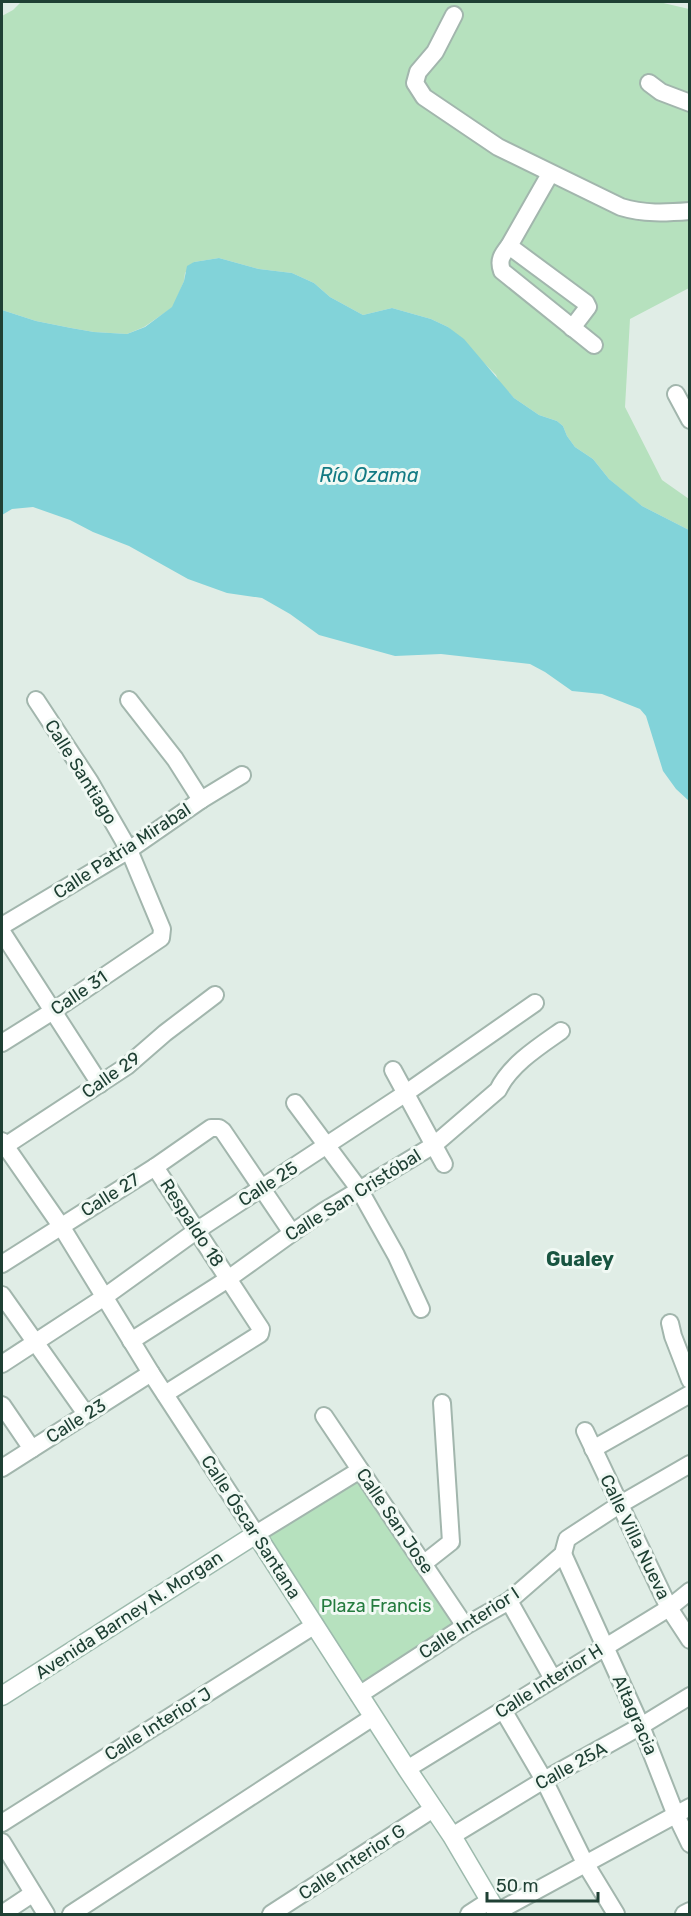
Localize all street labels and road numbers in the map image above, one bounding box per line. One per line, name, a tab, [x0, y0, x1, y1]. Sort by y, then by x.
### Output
street label: Calle Santiago	[40, 716, 122, 828]
street label: Calle Patria Mirabal	[49, 798, 195, 904]
street label: Calle 31	[47, 966, 111, 1020]
street label: Calle 29	[77, 1047, 145, 1103]
street label: Calle San Cristóbal	[281, 1144, 425, 1246]
street label: Calle 25	[234, 1157, 302, 1211]
street label: Calle 27	[77, 1168, 143, 1222]
street label: Respaldo 18	[155, 1175, 229, 1271]
street label: Calle 23	[42, 1394, 110, 1448]
street label: Calle Óscar Santana	[196, 1451, 306, 1603]
street label: Calle San Jose	[352, 1464, 438, 1578]
street label: Calle Villa Nueva	[595, 1471, 675, 1603]
street label: Avenida Barney N. Morgan	[31, 1546, 227, 1684]
street label: Calle Interior I	[415, 1582, 523, 1664]
street label: Calle Interior H	[491, 1639, 607, 1723]
street label: Altagracia	[608, 1672, 662, 1758]
street label: Calle Interior J	[101, 1682, 215, 1766]
street label: Calle 25A	[531, 1737, 611, 1795]
street label: Calle Interior G	[295, 1819, 409, 1905]

